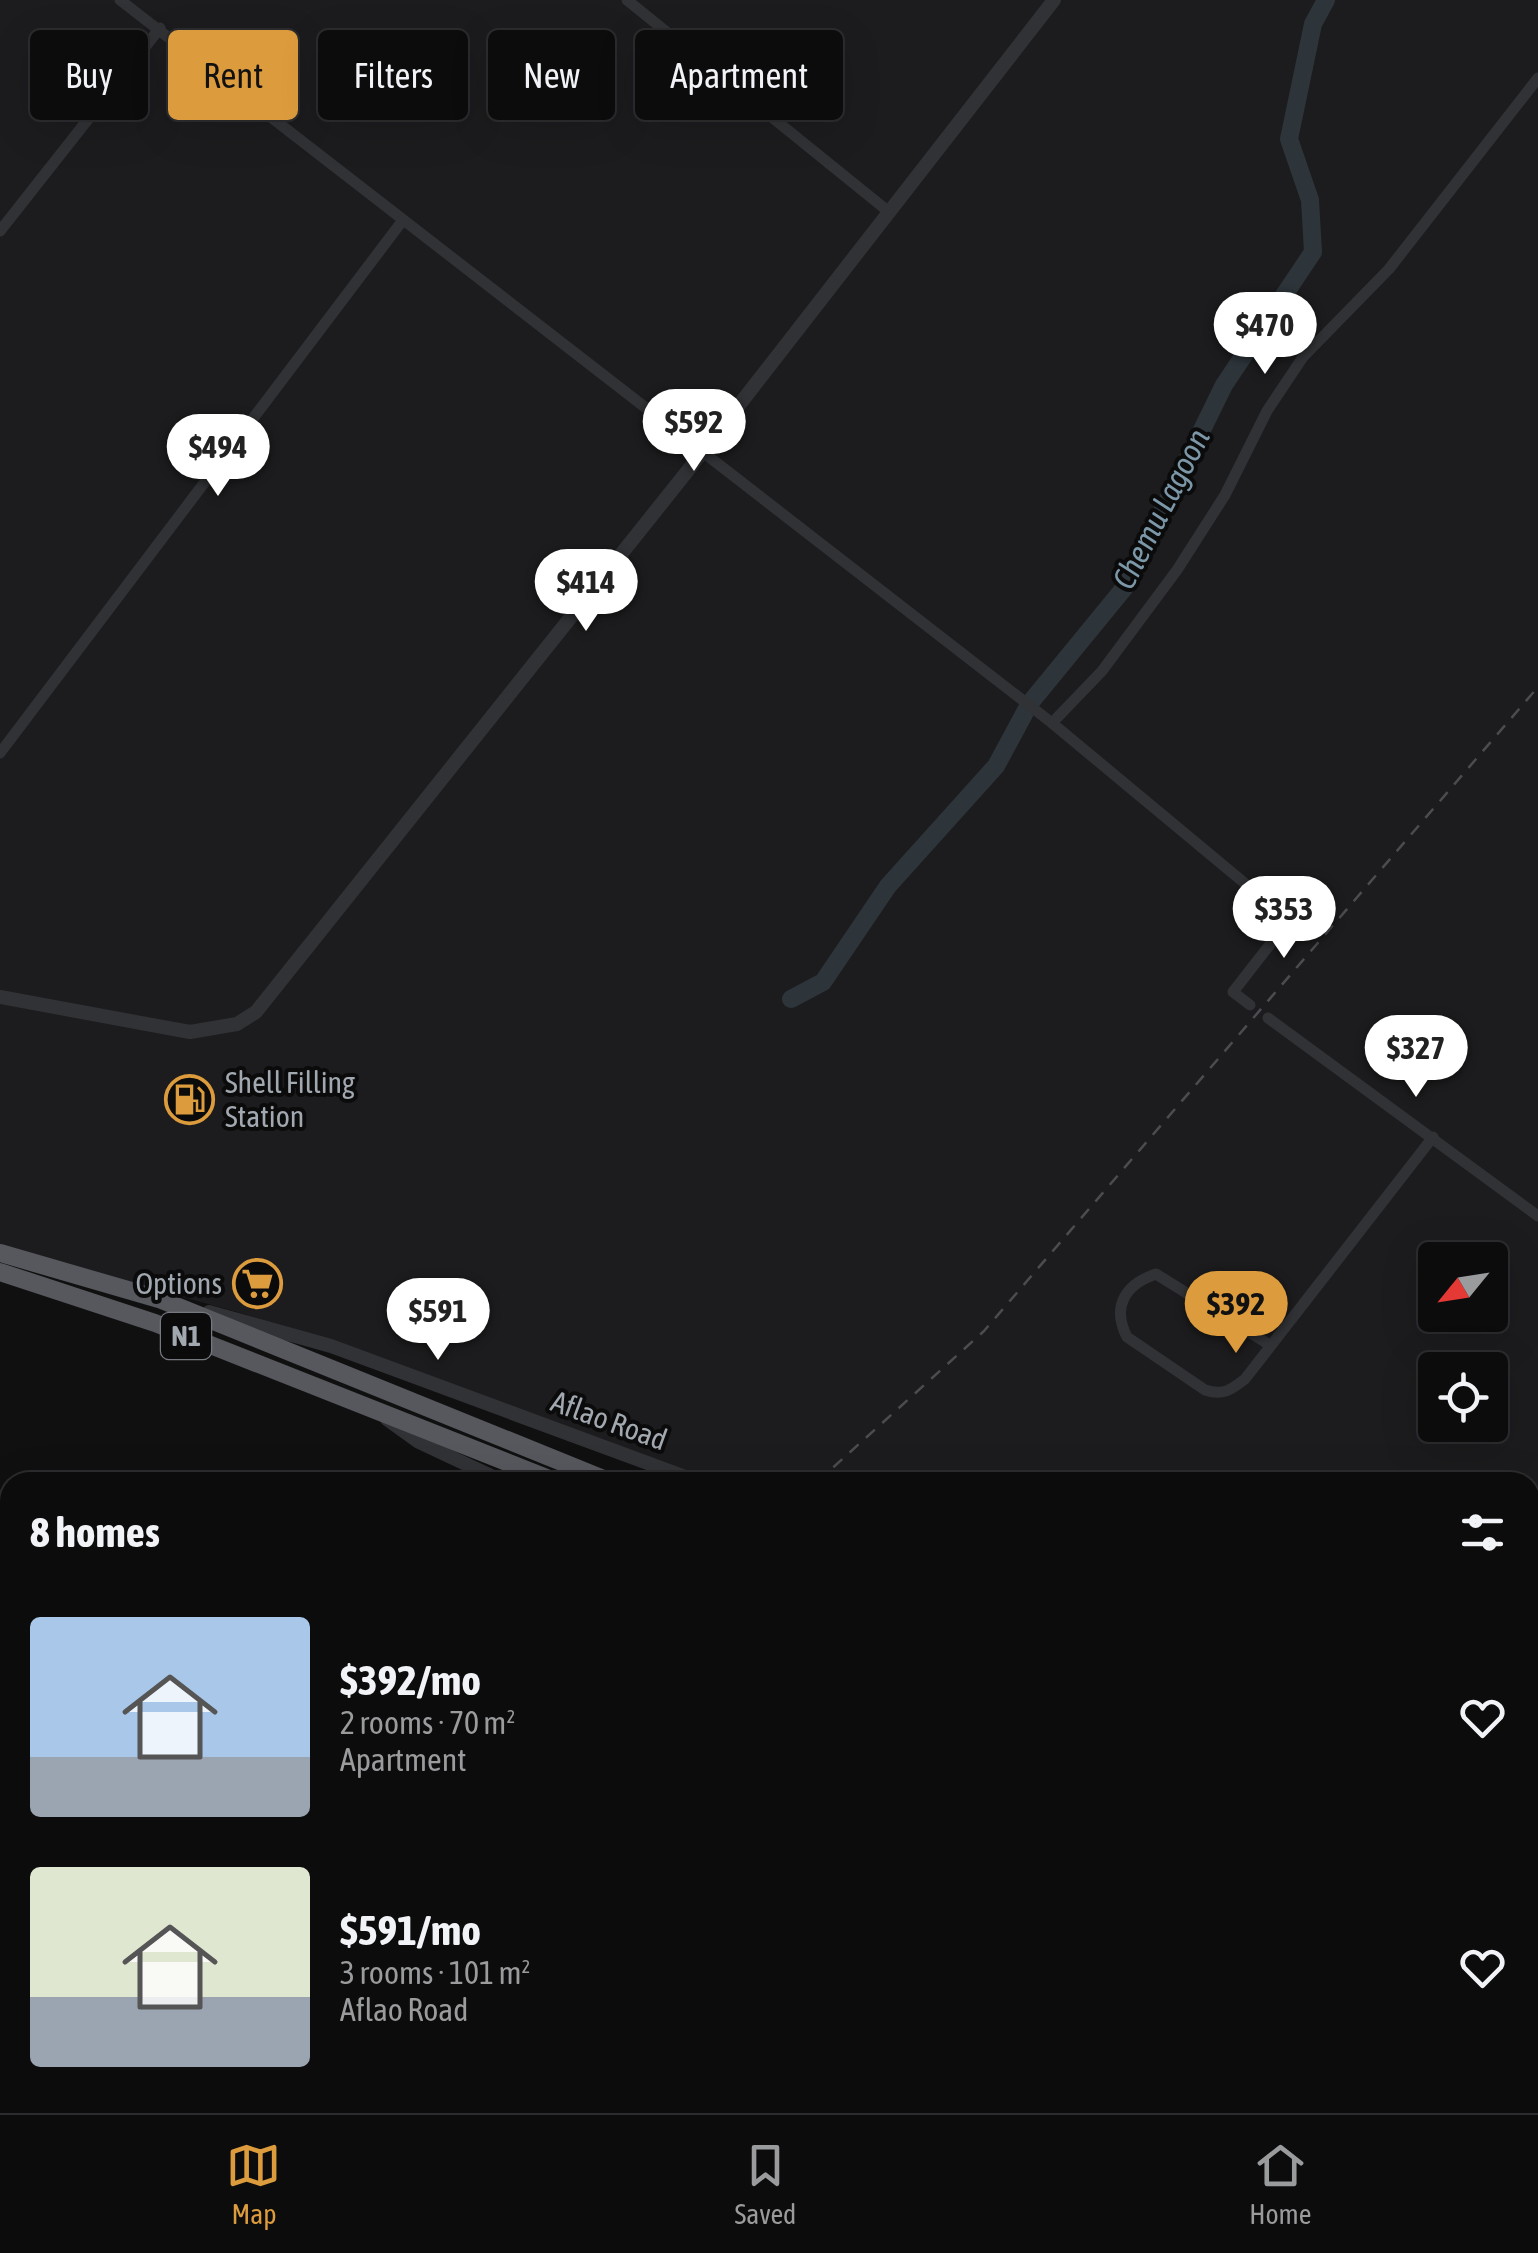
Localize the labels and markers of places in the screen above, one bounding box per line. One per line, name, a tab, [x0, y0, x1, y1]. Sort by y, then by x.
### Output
pin: $470	[1206, 292, 1324, 377]
pin: $592	[635, 389, 753, 474]
pin: $494	[159, 414, 277, 499]
pin: $414	[527, 549, 645, 634]
pin: $353	[1225, 876, 1343, 961]
pin: $327	[1357, 1015, 1475, 1100]
place label: Shell Filling Station	[225, 1065, 355, 1133]
fuel station icon: Shell Filling Station	[164, 1074, 216, 1126]
supermarket icon: Options	[231, 1258, 283, 1310]
place label: Options	[135, 1266, 222, 1300]
pin: $392	[1177, 1271, 1295, 1356]
pin: $591	[379, 1278, 497, 1363]

